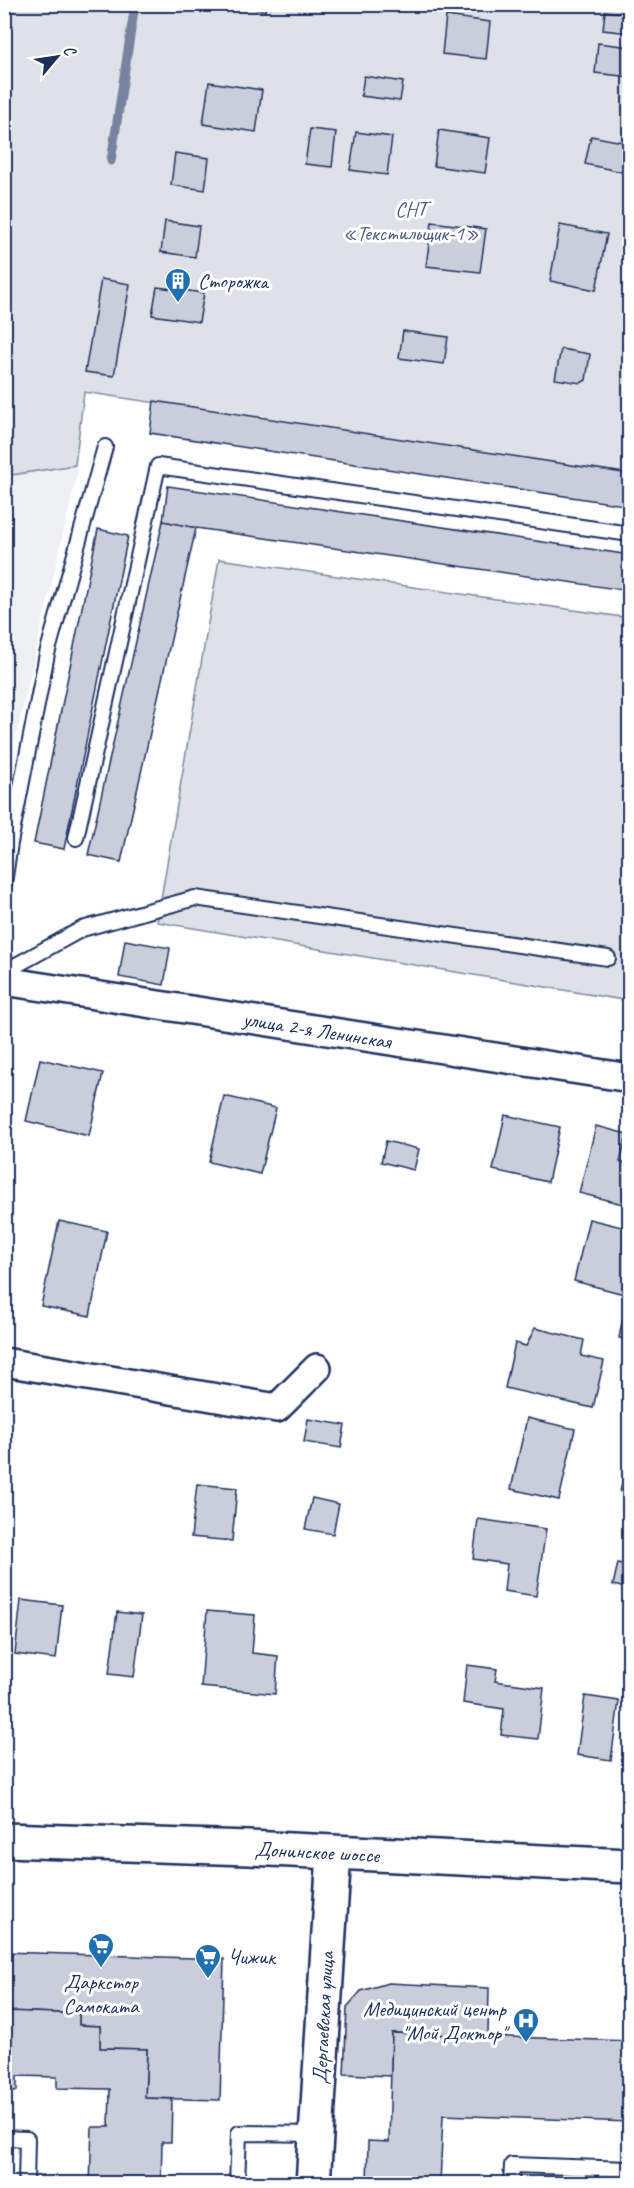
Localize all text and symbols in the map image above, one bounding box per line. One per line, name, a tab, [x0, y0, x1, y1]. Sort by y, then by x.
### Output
north arrow	[27, 27, 87, 87]
text: С	[59, 42, 81, 60]
park label: СНТ «Текстильщик-1»	[343, 196, 479, 246]
building icon: Сторожка	[163, 266, 193, 304]
place label: Сторожка	[198, 268, 270, 294]
street label: улица 2-я Ленинская	[239, 1005, 394, 1055]
street label: Донинское шоссе	[254, 1836, 381, 1868]
supermarket icon: Даркстор Самоката	[86, 1931, 116, 1969]
supermarket icon: Чижик	[193, 1942, 223, 1980]
place label: Чижик	[228, 1944, 277, 1970]
street label: Дергаевская улица	[307, 1950, 340, 2085]
place label: Даркстор Самоката	[64, 1969, 140, 2019]
place label: Медицинский центр "Мой Доктор"	[363, 1996, 510, 2046]
hospital icon: Медицинский центр "Мой Доктор"	[511, 2006, 541, 2044]

